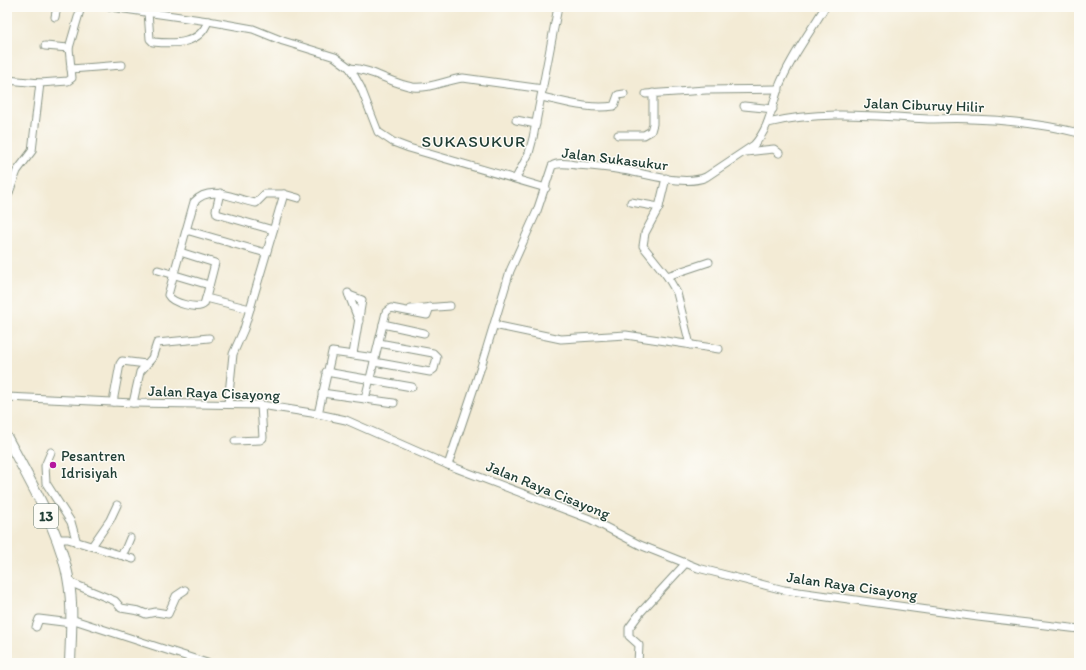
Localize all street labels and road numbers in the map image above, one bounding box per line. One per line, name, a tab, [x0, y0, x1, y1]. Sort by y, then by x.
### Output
street label: Jalan Ciburuy Hilir	[864, 94, 984, 116]
street label: Jalan Sukasukur	[561, 144, 669, 174]
street label: Jalan Raya Cisayong	[148, 382, 281, 404]
street label: Jalan Raya Cisayong	[483, 457, 613, 523]
road number: 13	[34, 504, 58, 528]
street label: Jalan Raya Cisayong	[785, 568, 919, 604]

